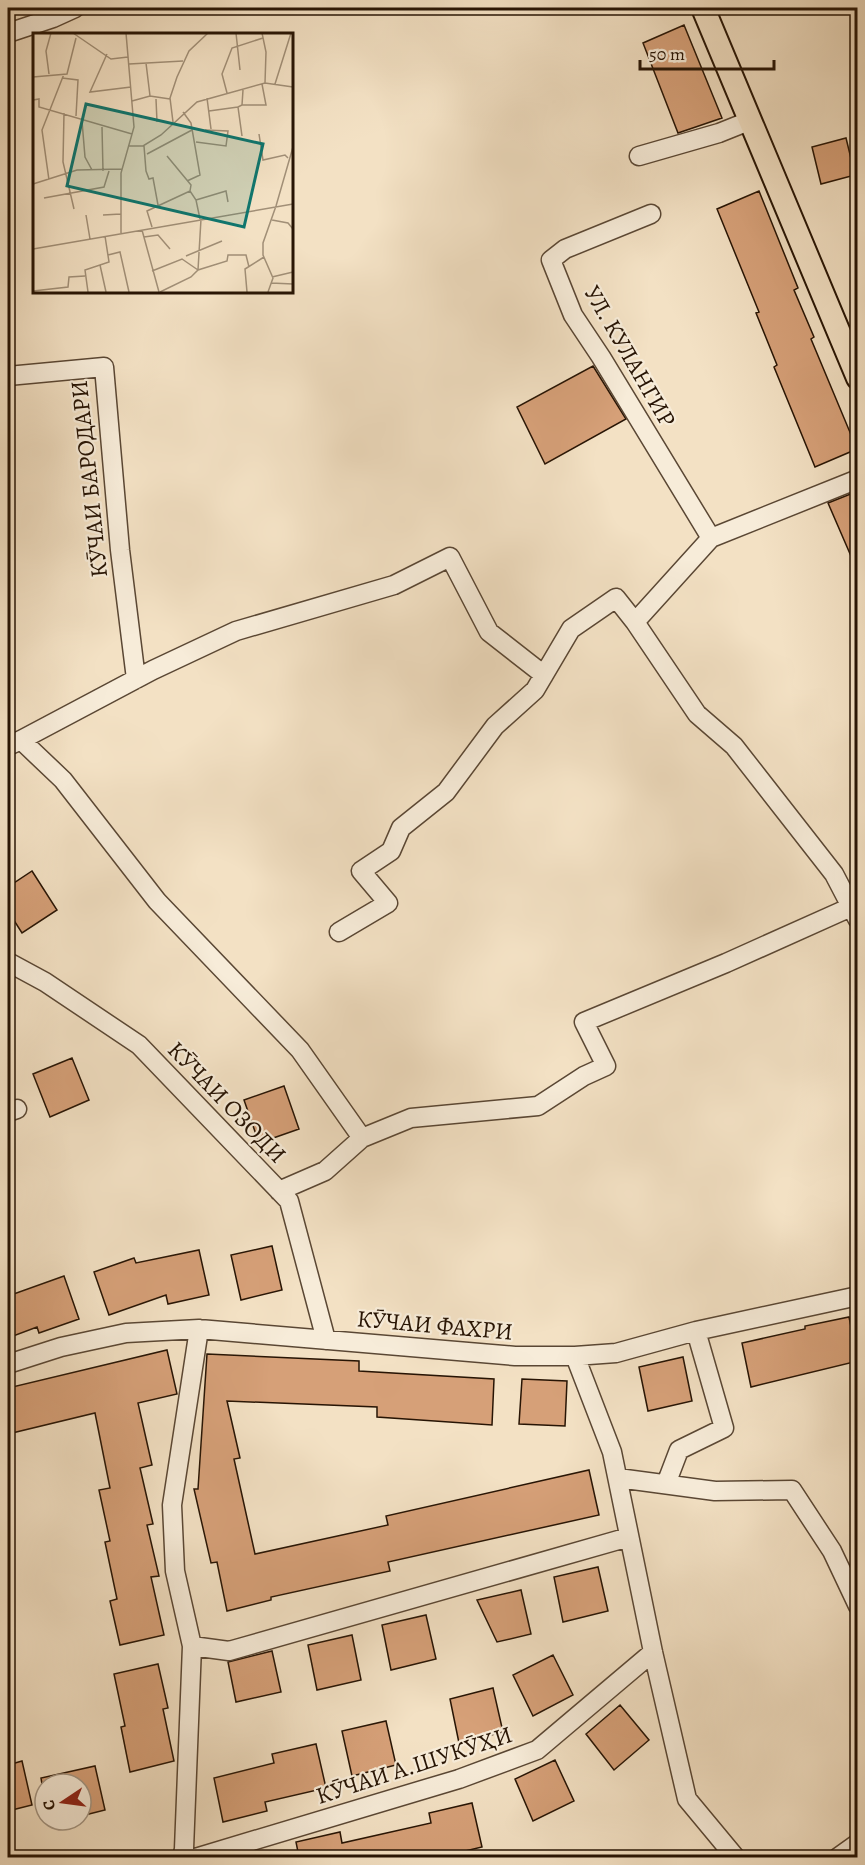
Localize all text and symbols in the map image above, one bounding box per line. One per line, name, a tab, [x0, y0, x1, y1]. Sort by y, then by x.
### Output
inset map	[33, 33, 292, 292]
scale bar	[640, 33, 774, 71]
text: 50 m	[649, 42, 685, 66]
street label: УЛ. КУЛАНГИР	[577, 279, 683, 433]
street label: КӮЧАИ БАРОДАРИ	[63, 379, 115, 579]
street label: КӮЧАИ ОЗОДИ	[161, 1034, 293, 1170]
street label: КӮЧАИ ФАХРИ	[356, 1302, 514, 1348]
street label: КӮЧАИ А.ШУКӮҲИ	[312, 1718, 516, 1812]
north arrow	[33, 1772, 93, 1832]
text: С	[38, 1798, 61, 1812]

